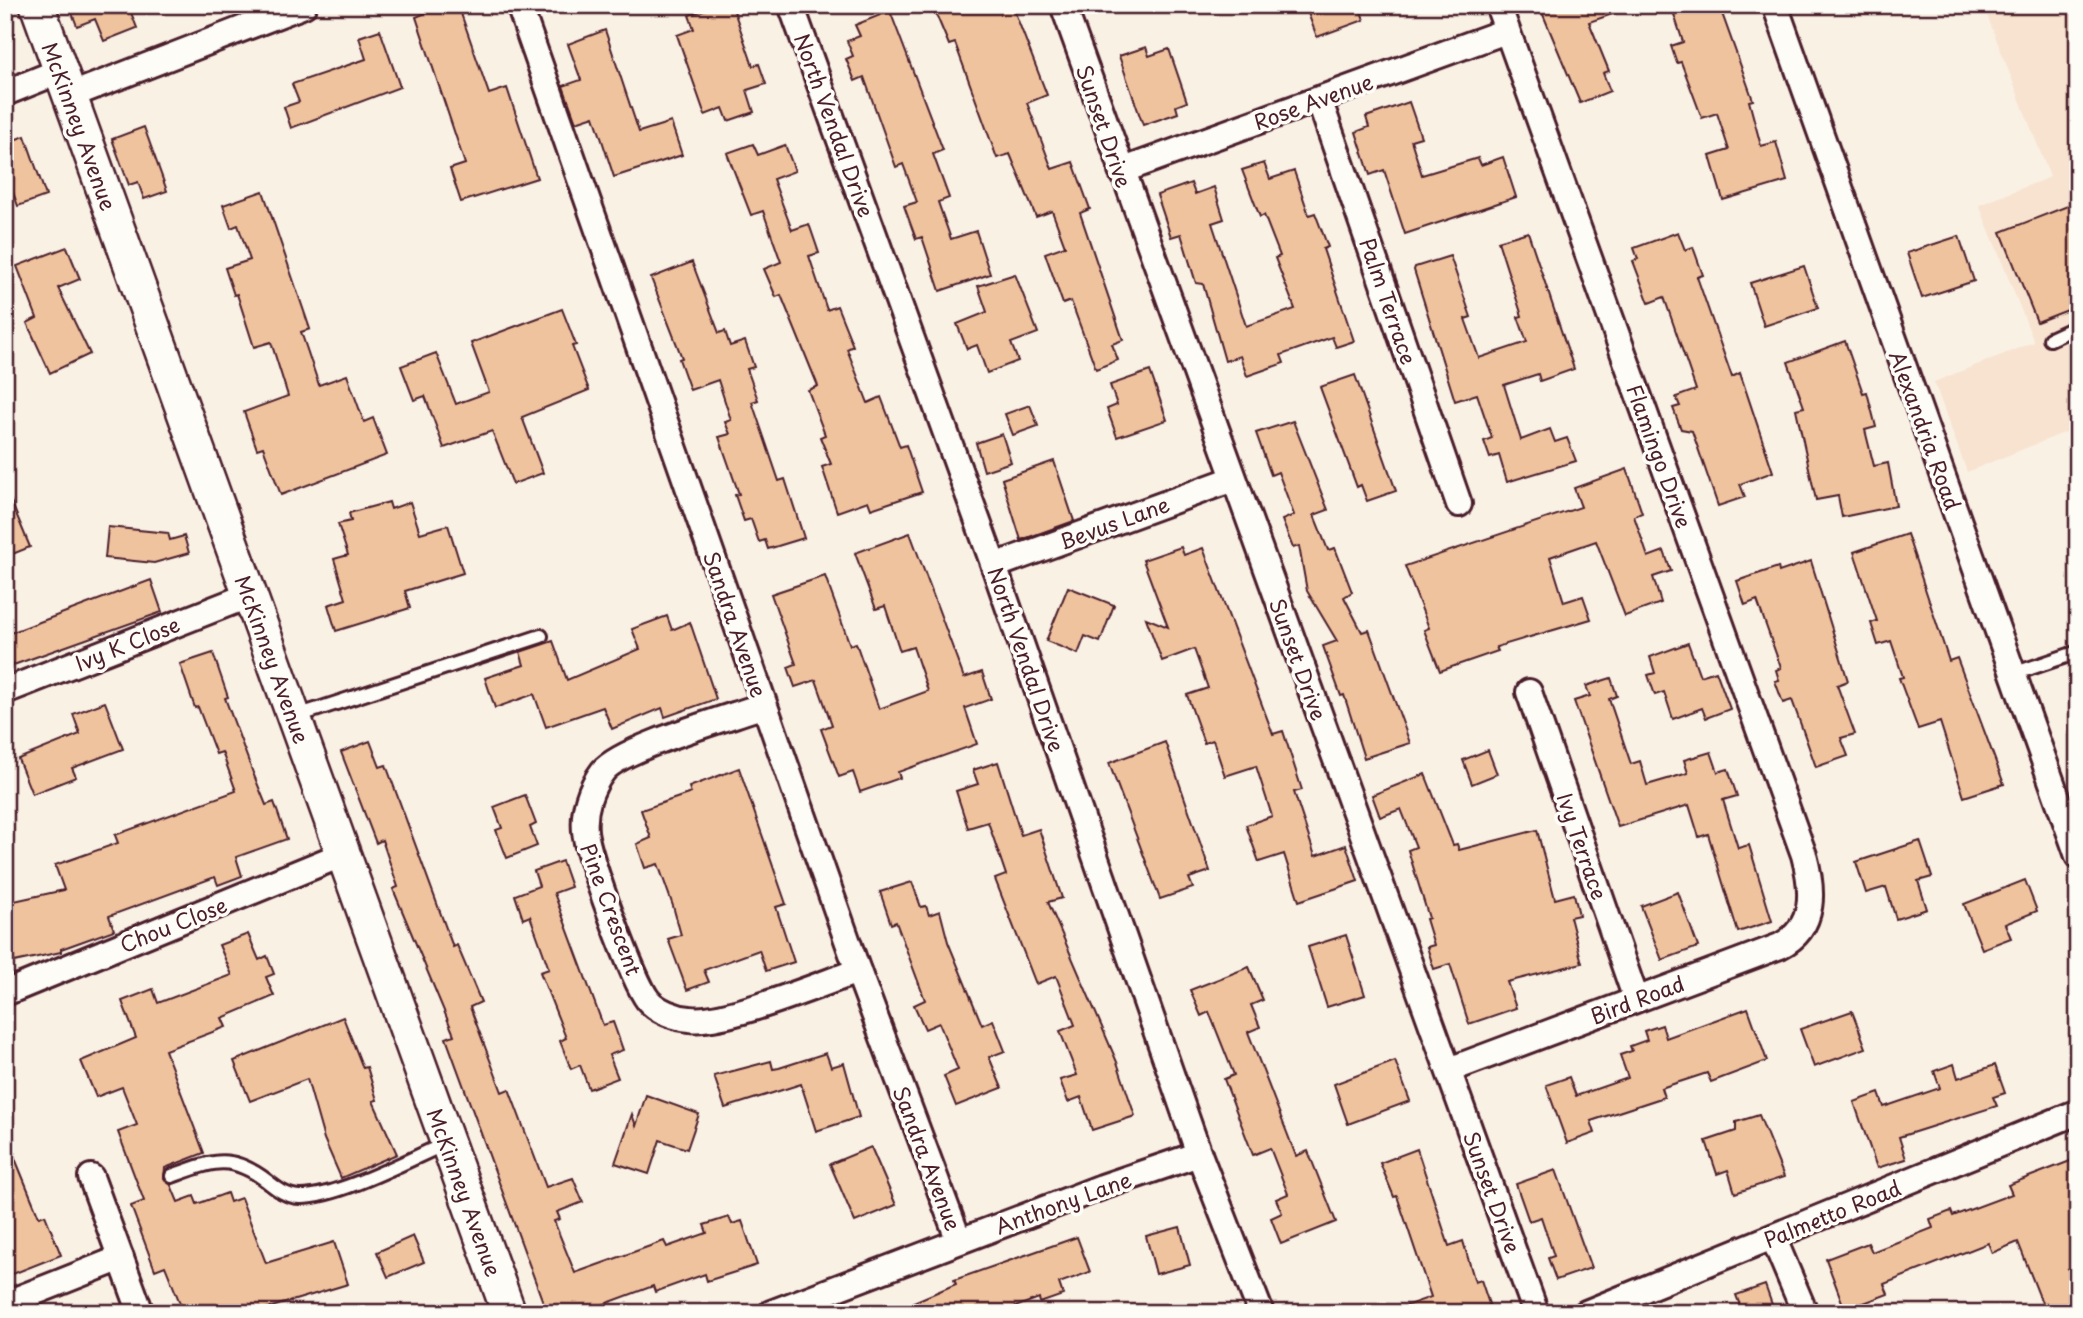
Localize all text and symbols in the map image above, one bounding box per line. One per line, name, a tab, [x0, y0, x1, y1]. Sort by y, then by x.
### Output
street label: North Vendal Drive	[787, 29, 883, 221]
street label: McKinney Avenue	[35, 37, 125, 215]
street label: Sunset Drive	[1069, 60, 1141, 192]
street label: Rose Avenue	[1249, 65, 1377, 137]
street label: Palm Terrace	[1352, 233, 1426, 369]
street label: Alexandria Road	[1882, 346, 1970, 514]
street label: Flamingo Drive	[1619, 380, 1701, 532]
street label: Bevus Lane	[1054, 487, 1174, 557]
street label: Sandra Avenue	[696, 547, 776, 701]
street label: North Vendal Drive	[980, 562, 1074, 756]
street label: McKinney Avenue	[228, 570, 318, 748]
street label: Sunset Drive	[1262, 593, 1336, 725]
street label: Ivy K Close	[70, 607, 184, 679]
street label: Ivy Terrace	[1550, 788, 1616, 904]
street label: Pine Crescent	[573, 838, 651, 980]
street label: Chou Close	[115, 888, 231, 960]
street label: Bird Road	[1585, 966, 1689, 1032]
street label: Sandra Avenue	[886, 1081, 970, 1235]
street label: McKinney Avenue	[420, 1103, 510, 1281]
street label: Sunset Drive	[1456, 1126, 1530, 1258]
street label: Anthony Lane	[990, 1163, 1136, 1241]
street label: Palmetto Road	[1759, 1171, 1905, 1255]

